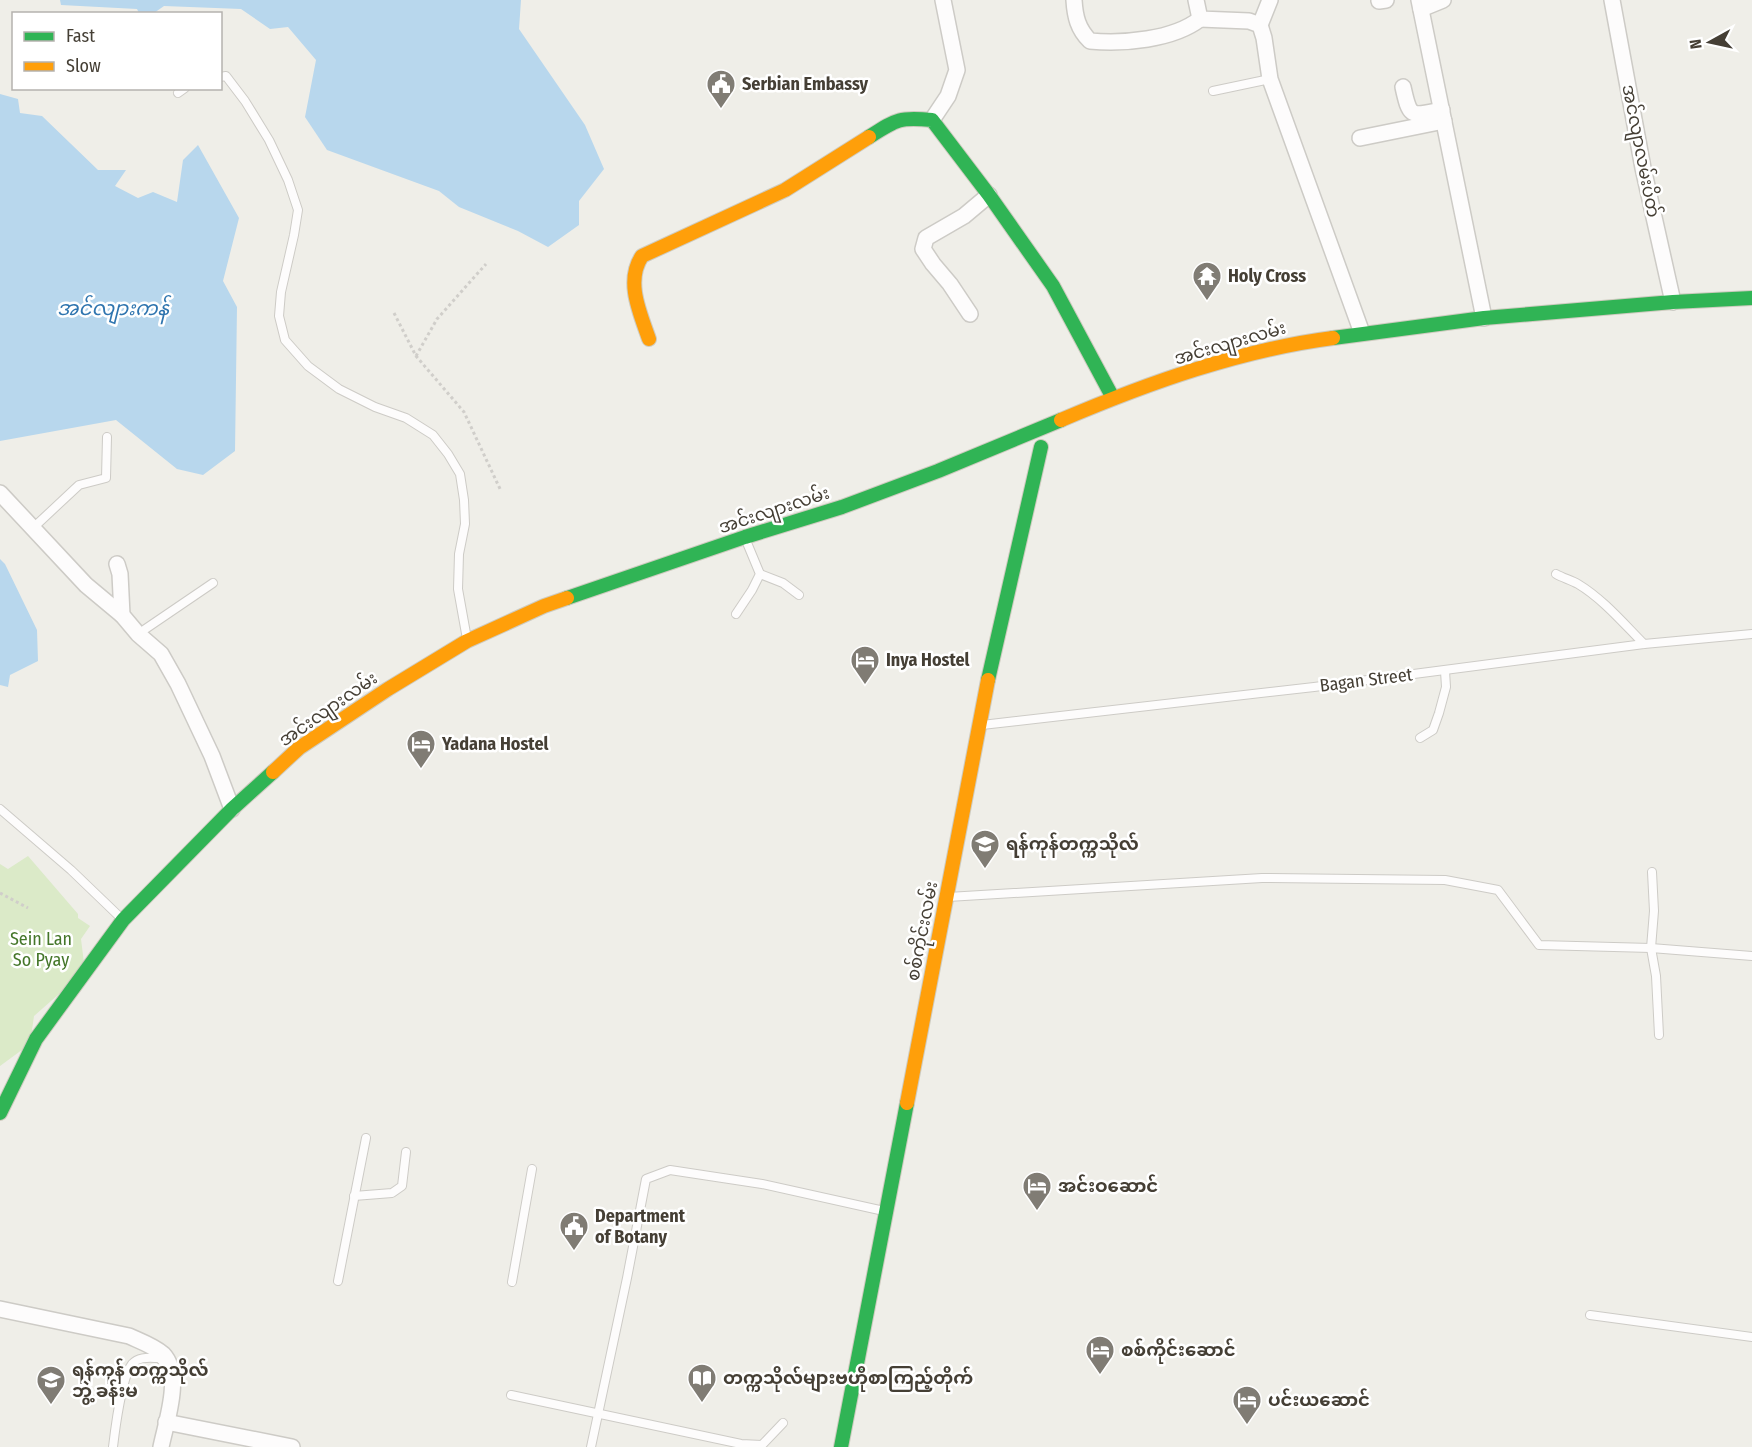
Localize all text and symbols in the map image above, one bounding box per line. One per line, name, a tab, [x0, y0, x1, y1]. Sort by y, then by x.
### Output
legend	[12, 12, 222, 90]
north arrow	[1680, 12, 1740, 72]
text: Fast	[66, 25, 95, 47]
text: N	[1686, 38, 1706, 50]
text: Slow	[66, 55, 101, 77]
public building icon: Serbian Embassy	[705, 68, 737, 110]
place label: Serbian Embassy	[742, 73, 869, 95]
street label: အင်လျာလမ်းပိတ်	[1613, 82, 1668, 220]
temple icon: Holy Cross	[1191, 260, 1223, 302]
place label: Holy Cross	[1228, 265, 1306, 287]
water label: အင်လျားကန်	[57, 294, 172, 325]
street label: အင်းလျားလမ်း	[1171, 315, 1289, 373]
street label: အင်းလျားလမ်း	[715, 480, 833, 542]
hotel icon: Inya Hostel	[849, 644, 881, 686]
place label: Inya Hostel	[886, 649, 970, 671]
street label: Bagan Street	[1318, 663, 1414, 697]
street label: အင်းလျားလမ်း	[273, 665, 384, 754]
hotel icon: Yadana Hostel	[405, 728, 437, 770]
place label: Yadana Hostel	[441, 733, 549, 755]
school or university icon: ရန်ကုန်တက္ကသိုလ်	[969, 828, 1001, 870]
place label: ရန်ကုန်တက္ကသိုလ်	[1006, 832, 1139, 858]
street label: စစ်ကိုင်းလမ်း	[899, 879, 946, 983]
park label: Sein Lan So Pyay	[10, 928, 72, 971]
hotel icon: အင်းဝ‌ဆောင်	[1021, 1170, 1053, 1212]
place label: အင်းဝ‌ဆောင်	[1058, 1174, 1158, 1197]
place label: Department of Botany	[595, 1205, 686, 1248]
public building icon: Department of Botany	[558, 1210, 590, 1252]
hotel icon: စစ်ကိုင်းဆောင်	[1084, 1334, 1116, 1376]
place label: စစ်ကိုင်းဆောင်	[1121, 1338, 1236, 1364]
place label: ရန်ကုန် တက္ကသိုလ် ဘွဲ့ ခန်းမ	[72, 1358, 208, 1405]
library icon: တက္ကသိုလ်များဗဟိုစာကြည့်တိုက်	[686, 1362, 718, 1404]
school or university icon: ရန်ကုန် တက္ကသိုလ် ဘွဲ့ ခန်းမ	[35, 1364, 67, 1406]
place label: တက္ကသိုလ်များဗဟိုစာကြည့်တိုက်	[723, 1366, 973, 1393]
hotel icon: ပင်းယဆောင်	[1231, 1384, 1263, 1426]
place label: ပင်းယဆောင်	[1268, 1388, 1370, 1411]

